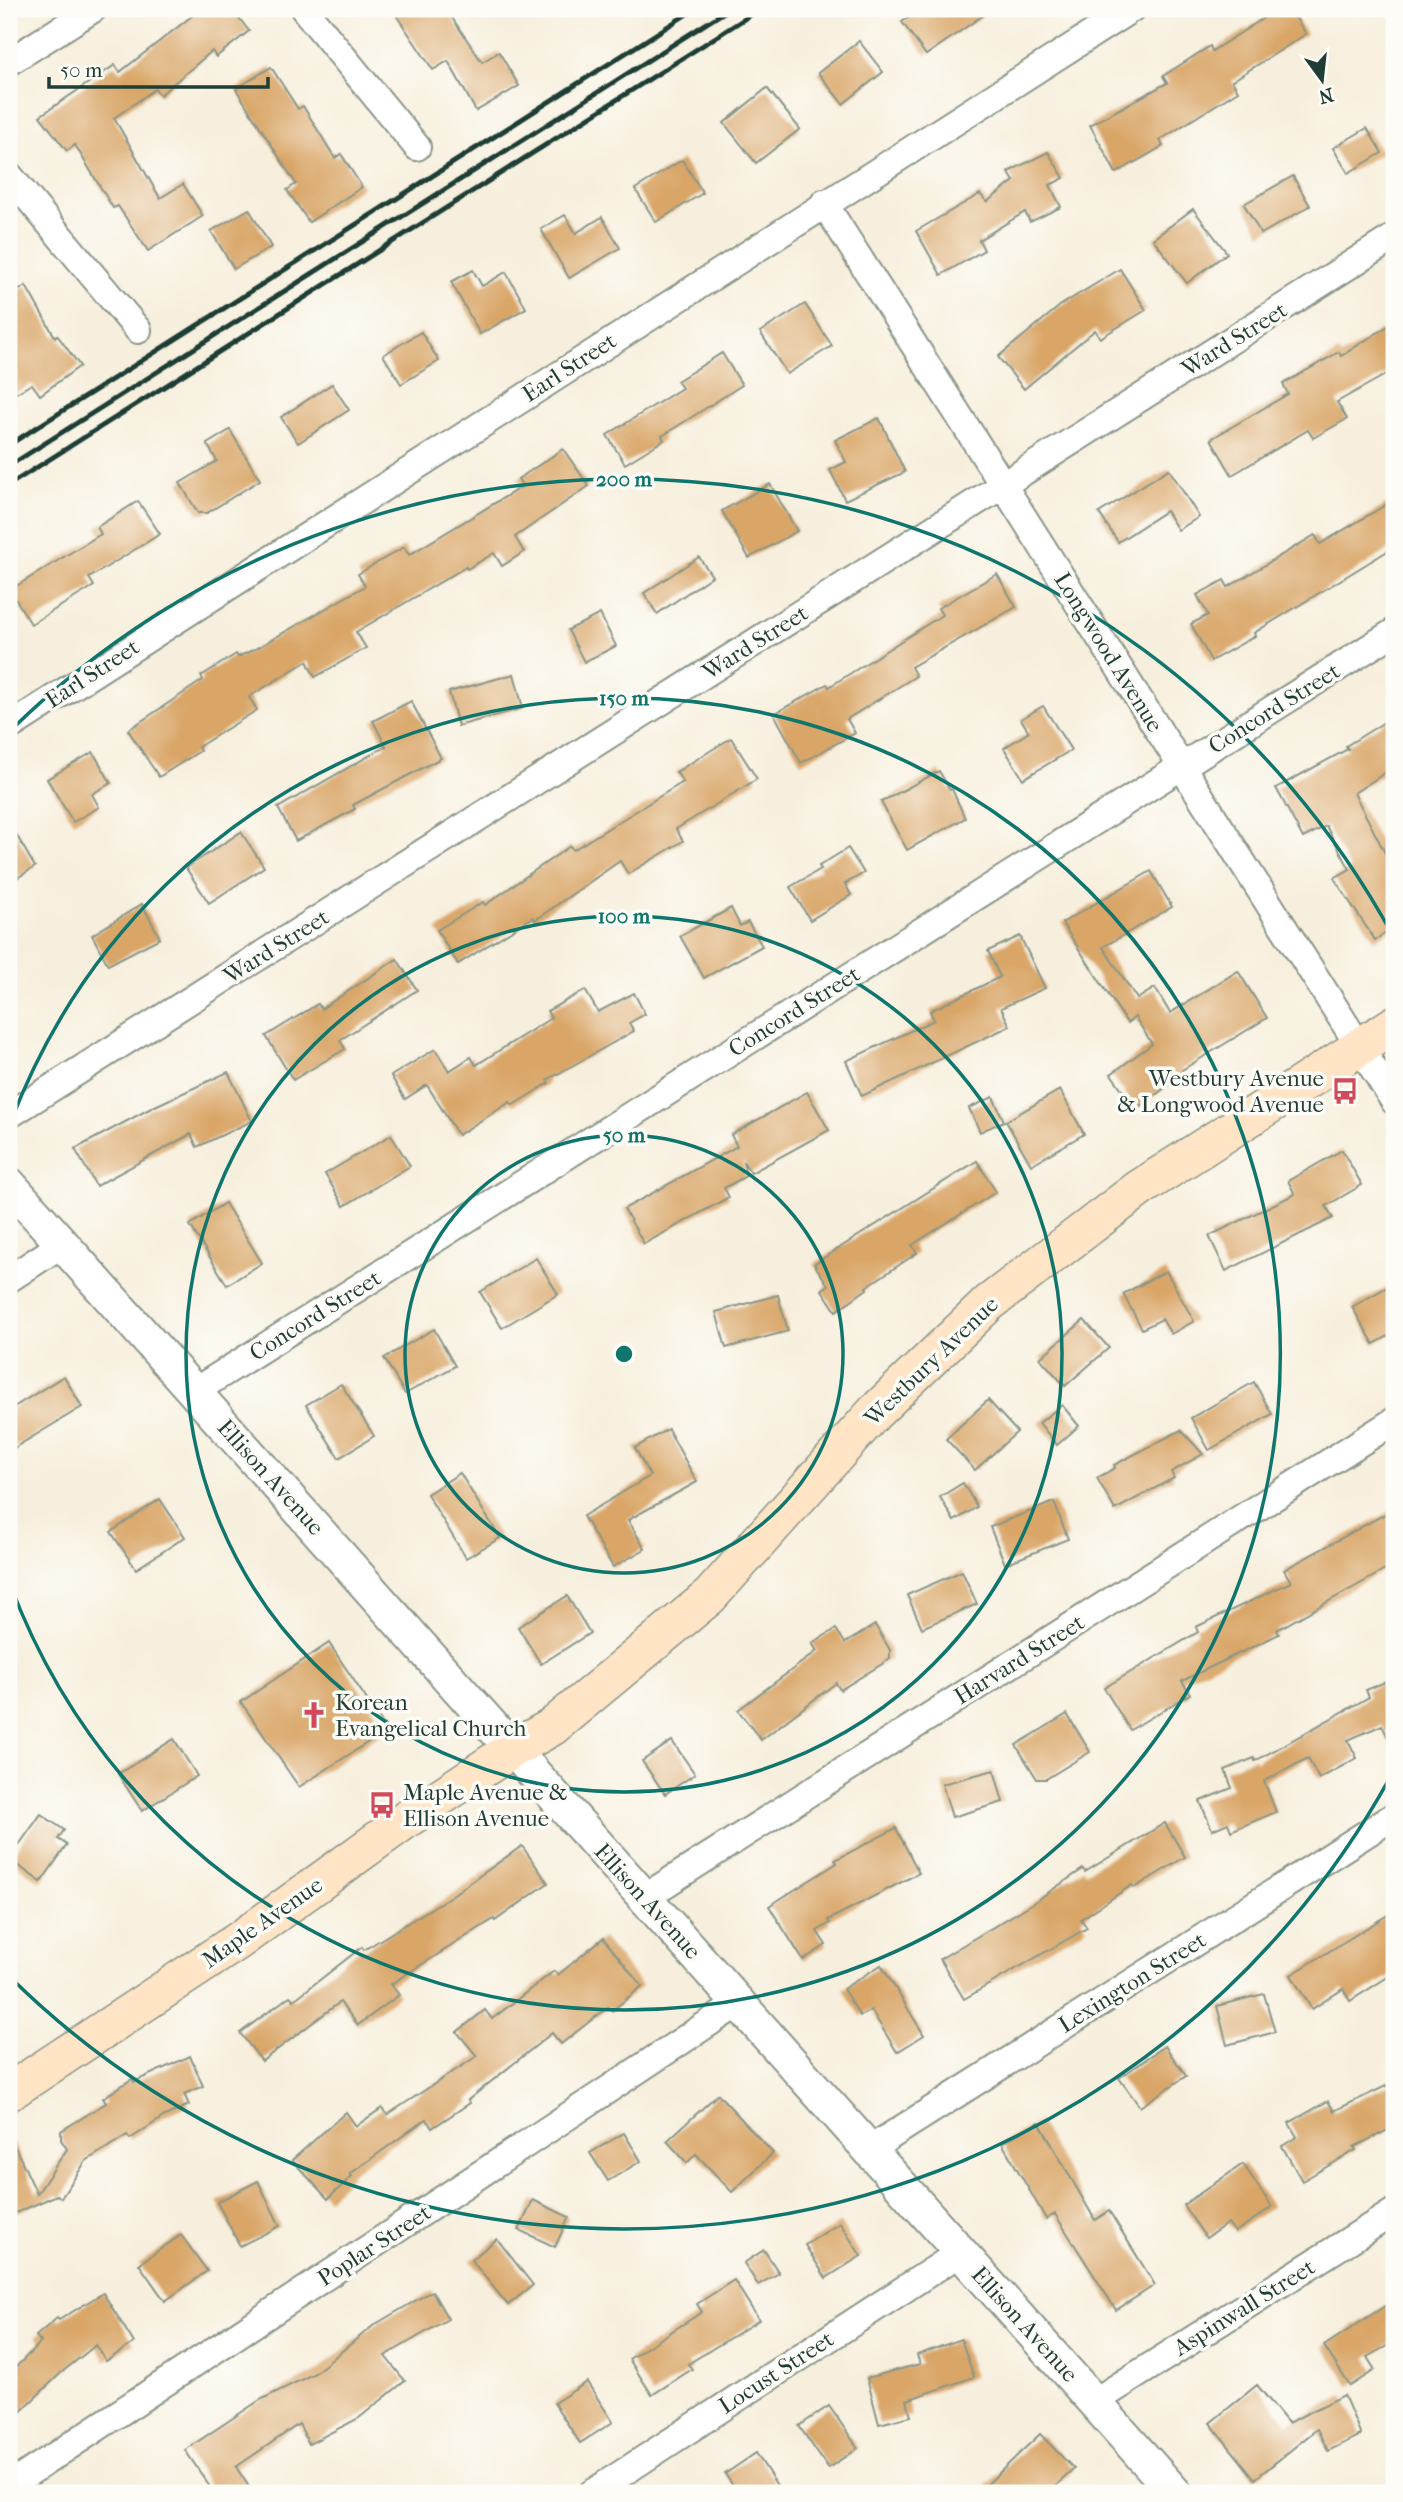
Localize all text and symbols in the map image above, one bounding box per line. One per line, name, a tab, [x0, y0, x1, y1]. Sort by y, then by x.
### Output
scale bar	[49, 46, 268, 90]
north arrow	[1288, 46, 1358, 116]
text: 50 m	[60, 58, 103, 82]
text: N	[1316, 83, 1336, 108]
street label: Ward Street	[1176, 296, 1292, 383]
street label: Earl Street	[517, 327, 621, 408]
text: 200 m	[596, 467, 653, 491]
street label: Longwood Avenue	[1049, 567, 1169, 737]
street label: Ward Street	[697, 599, 813, 686]
street label: Earl Street	[40, 633, 144, 714]
street label: Concord Street	[1204, 657, 1345, 759]
text: 150 m	[599, 686, 650, 710]
street label: Ward Street	[218, 903, 334, 990]
text: 100 m	[598, 904, 651, 928]
street label: Concord Street	[724, 960, 865, 1062]
place label: Westbury Avenue & Longwood Avenue	[1117, 1065, 1324, 1118]
bus stop icon: Westbury Avenue & Longwood Avenue	[1330, 1076, 1360, 1106]
text: 50 m	[603, 1123, 646, 1147]
street label: Concord Street	[245, 1264, 386, 1366]
street label: Westbury Avenue	[858, 1291, 1004, 1433]
centre of rings	[612, 1342, 636, 1366]
street label: Ellison Avenue	[212, 1414, 330, 1541]
street label: Harvard Street	[949, 1609, 1089, 1710]
place label: Korean Evangelical Church	[335, 1689, 526, 1742]
church icon: Korean Evangelical Church	[299, 1700, 329, 1730]
place label: Maple Avenue & Ellison Avenue	[403, 1779, 568, 1832]
bus stop icon: Maple Avenue & Ellison Avenue	[367, 1790, 397, 1820]
street label: Ellison Avenue	[589, 1838, 707, 1965]
street label: Maple Avenue	[197, 1871, 328, 1974]
street label: Lexington Street	[1054, 1926, 1211, 2039]
street label: Poplar Street	[313, 2199, 436, 2292]
street label: Aspinwall Street	[1168, 2253, 1320, 2362]
street label: Ellison Avenue	[966, 2261, 1084, 2388]
street label: Locust Street	[714, 2325, 839, 2419]

